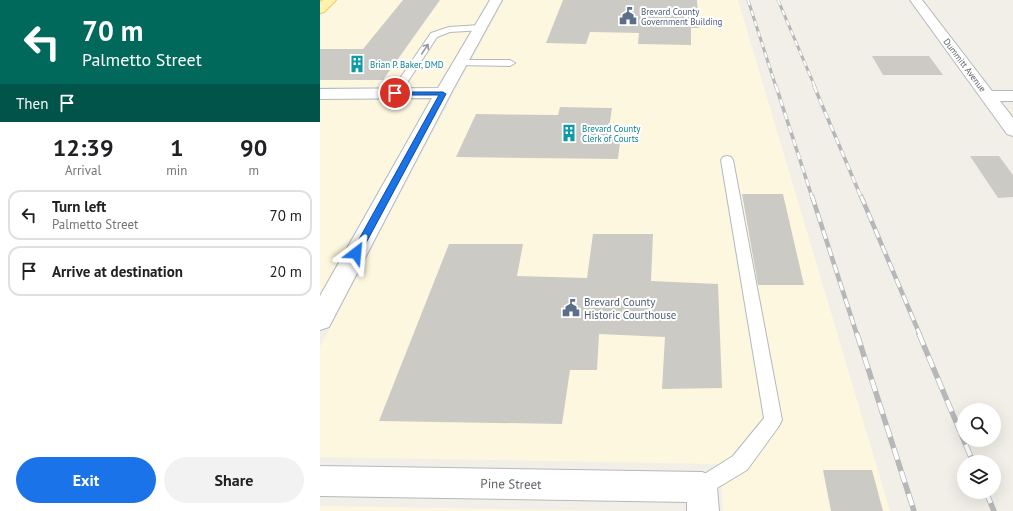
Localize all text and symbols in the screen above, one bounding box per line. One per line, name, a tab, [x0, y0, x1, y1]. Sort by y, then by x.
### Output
public building icon: Brevard County Government Building	[618, 6, 638, 26]
place label: Brevard County Government Building	[641, 6, 723, 27]
text: 70 m	[82, 12, 143, 49]
icon: left	[16, 16, 68, 68]
street label: Dummitt Avenue	[941, 36, 989, 94]
one-way arrow	[421, 43, 429, 55]
text: Palmetto Street	[82, 48, 202, 71]
building icon: Brian P. Baker, DMD	[347, 54, 367, 74]
place label: Brian P. Baker, DMD	[370, 59, 444, 70]
pin	[378, 76, 412, 110]
icon: arrive	[384, 82, 406, 104]
icon: arrive	[56, 92, 78, 114]
text: Then	[16, 94, 48, 113]
building icon: Brevard County Clerk of Courts	[559, 123, 579, 143]
place label: Brevard County Clerk of Courts	[582, 123, 641, 144]
text: 12:39	[53, 132, 114, 163]
text: 1	[170, 132, 184, 163]
text: 90	[240, 132, 267, 163]
text: Arrival	[65, 162, 101, 179]
text: min	[166, 162, 187, 179]
text: m	[248, 162, 259, 179]
text: Turn left	[52, 197, 106, 216]
icon: left	[18, 204, 40, 226]
text: 70 m	[269, 206, 302, 225]
text: Palmetto Street	[52, 216, 139, 233]
position arrow	[335, 232, 377, 274]
icon: arrive	[18, 260, 40, 282]
text: Arrive at destination	[52, 262, 183, 281]
text: 20 m	[269, 262, 302, 281]
place label: Brevard County Historic Courthouse	[584, 295, 677, 322]
public building icon: Brevard County Historic Courthouse	[561, 298, 581, 318]
map controls	[957, 403, 1001, 499]
button: search	[957, 403, 1001, 447]
button: layers	[957, 455, 1001, 499]
button: Exit	[16, 457, 156, 503]
button: Share	[164, 457, 304, 503]
street label: Pine Street	[480, 475, 542, 493]

